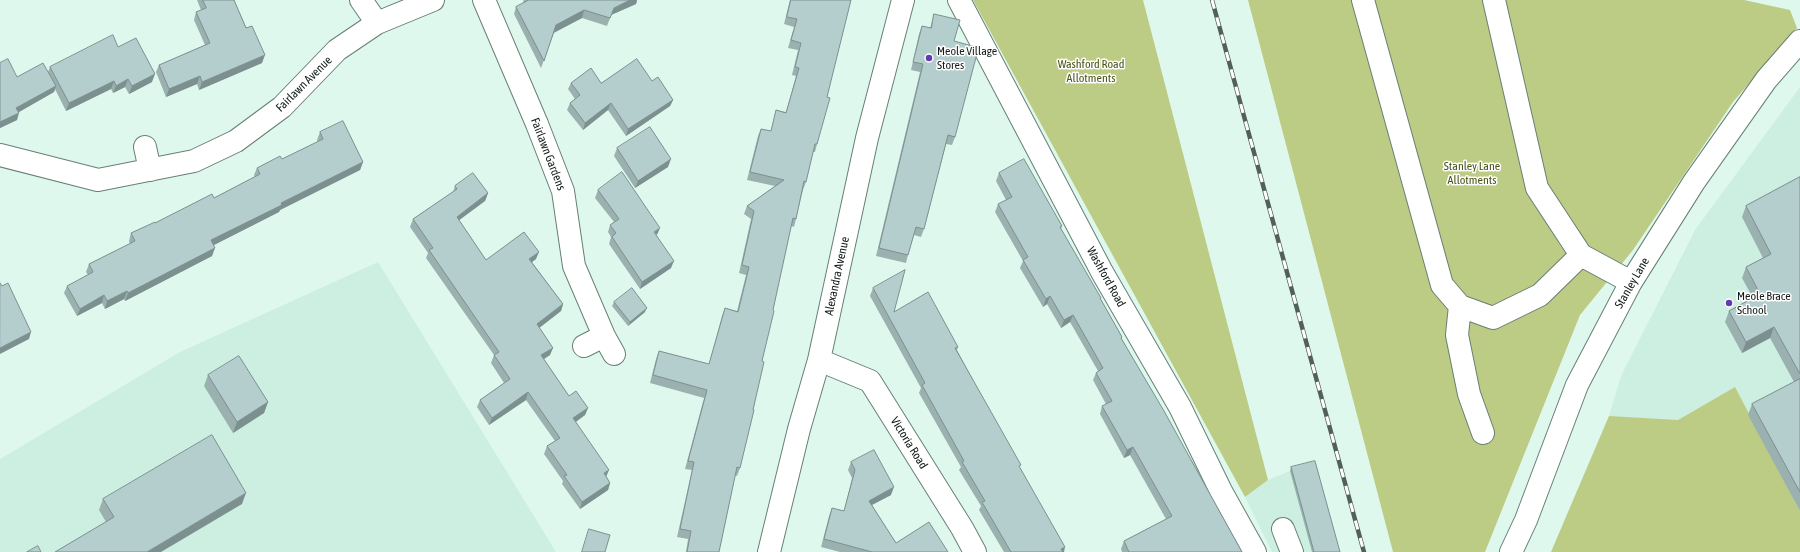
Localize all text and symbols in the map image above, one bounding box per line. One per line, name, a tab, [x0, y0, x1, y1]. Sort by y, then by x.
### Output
place label: Meole Village Stores	[937, 44, 997, 72]
street label: Fairlawn Avenue	[273, 53, 335, 115]
marker: Meole Village Stores	[924, 53, 934, 63]
park label: Washford Road Allotments	[1058, 57, 1124, 85]
street label: Fairlawn Gardens	[528, 116, 568, 192]
park label: Stanley Lane Allotments	[1444, 159, 1500, 187]
street label: Alexandra Avenue	[822, 235, 852, 317]
street label: Washford Road	[1084, 244, 1128, 310]
street label: Stanley Lane	[1612, 255, 1652, 311]
place label: Meole Brace School	[1737, 289, 1791, 317]
marker: Meole Brace School	[1724, 298, 1734, 308]
street label: Victoria Road	[887, 414, 931, 472]

